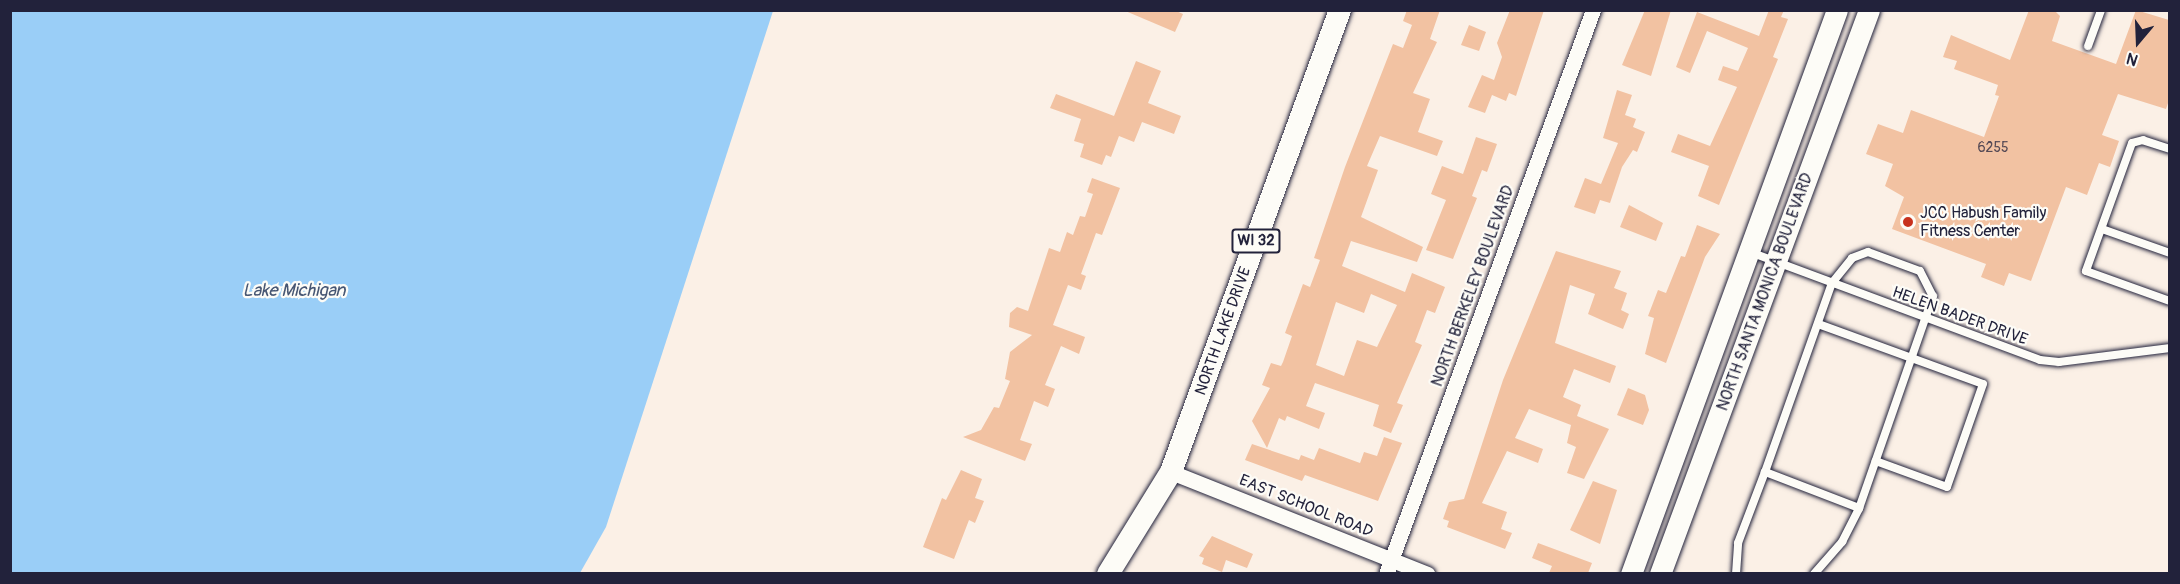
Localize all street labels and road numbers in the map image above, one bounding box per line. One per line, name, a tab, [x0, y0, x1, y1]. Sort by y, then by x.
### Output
street label: NORTH SANTA MONICA BOULEVARD	[1713, 171, 1817, 413]
street label: NORTH BERKELEY BOULEVARD	[1428, 183, 1518, 389]
road number: WI 32	[1230, 229, 1282, 253]
street label: NORTH LAKE DRIVE	[1191, 264, 1255, 398]
street label: HELEN BADER DRIVE	[1890, 283, 2030, 349]
street label: EAST SCHOOL ROAD	[1236, 470, 1376, 542]

